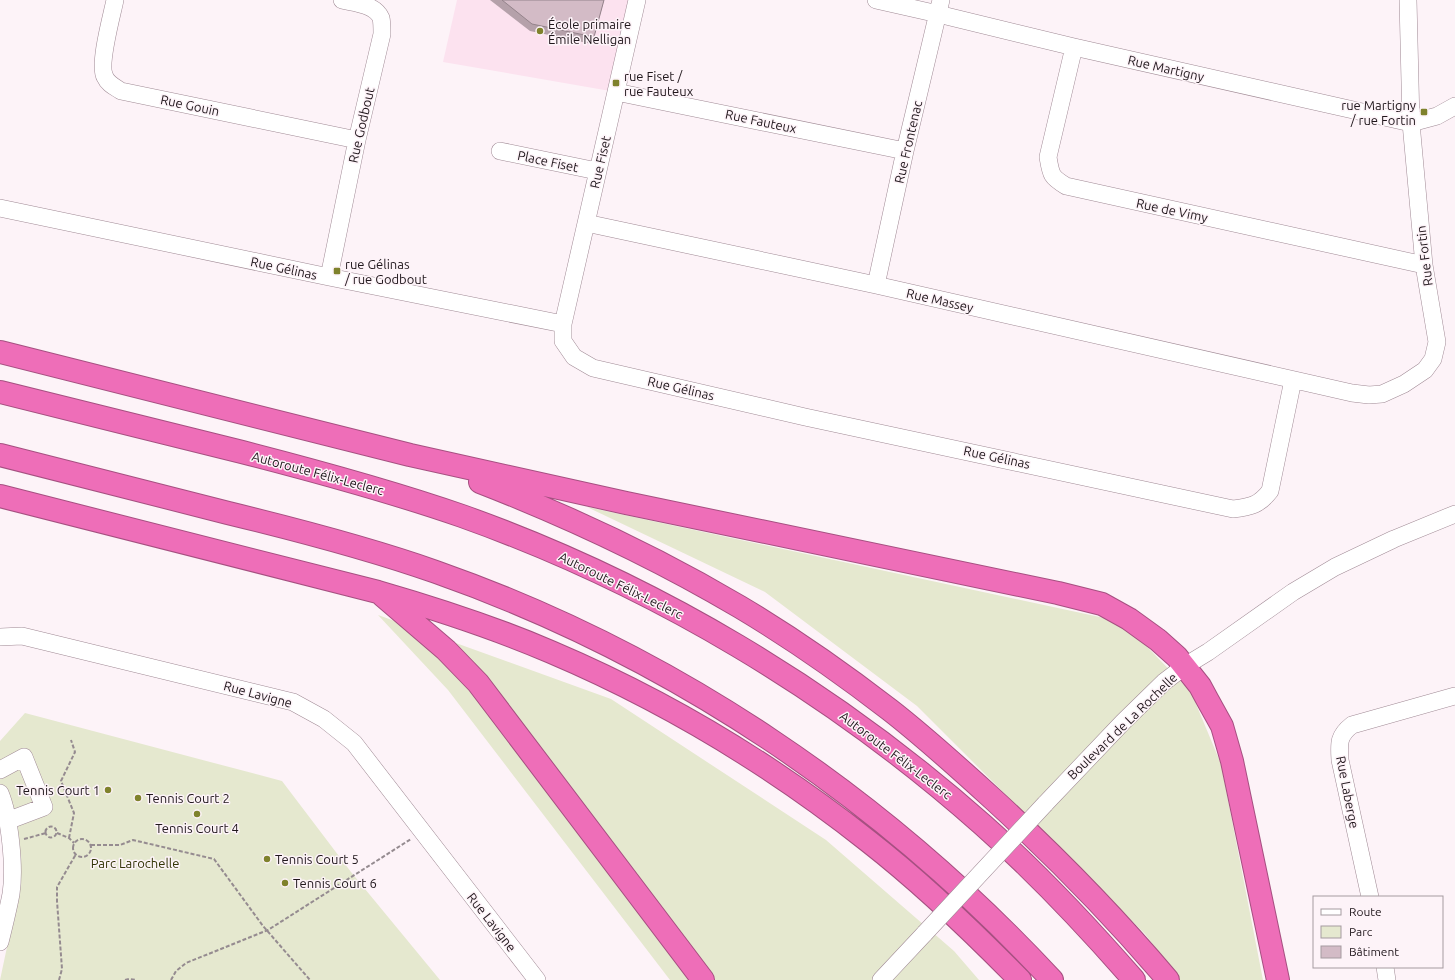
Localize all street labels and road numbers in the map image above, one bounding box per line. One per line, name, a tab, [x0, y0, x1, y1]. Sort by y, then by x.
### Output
street label: Rue Martigny	[1126, 52, 1206, 84]
street label: Rue Godbout	[345, 86, 377, 164]
street label: Rue Gouin	[159, 92, 221, 118]
street label: Rue Frontenac	[892, 99, 924, 185]
street label: Rue Fauteux	[724, 107, 798, 135]
street label: Rue Fiset	[587, 134, 613, 190]
street label: Place Fiset	[516, 148, 580, 174]
street label: Rue de Vimy	[1135, 196, 1209, 224]
street label: Rue Fortin	[1413, 225, 1435, 287]
street label: Rue Gélinas	[249, 254, 319, 282]
street label: Rue Massey	[905, 285, 975, 315]
street label: Rue Gélinas	[646, 374, 716, 403]
street label: Rue Gélinas	[962, 443, 1032, 471]
street label: Autoroute Félix-Leclerc	[251, 449, 385, 497]
street label: Autoroute Félix-Leclerc	[557, 549, 685, 621]
street label: Boulevard de La Rochelle	[1064, 670, 1180, 782]
street label: Rue Lavigne	[222, 678, 294, 710]
street label: Autoroute Félix-Leclerc	[837, 708, 955, 802]
street label: Rue Laberge	[1334, 755, 1362, 829]
street label: Rue Lavigne	[465, 890, 519, 954]

